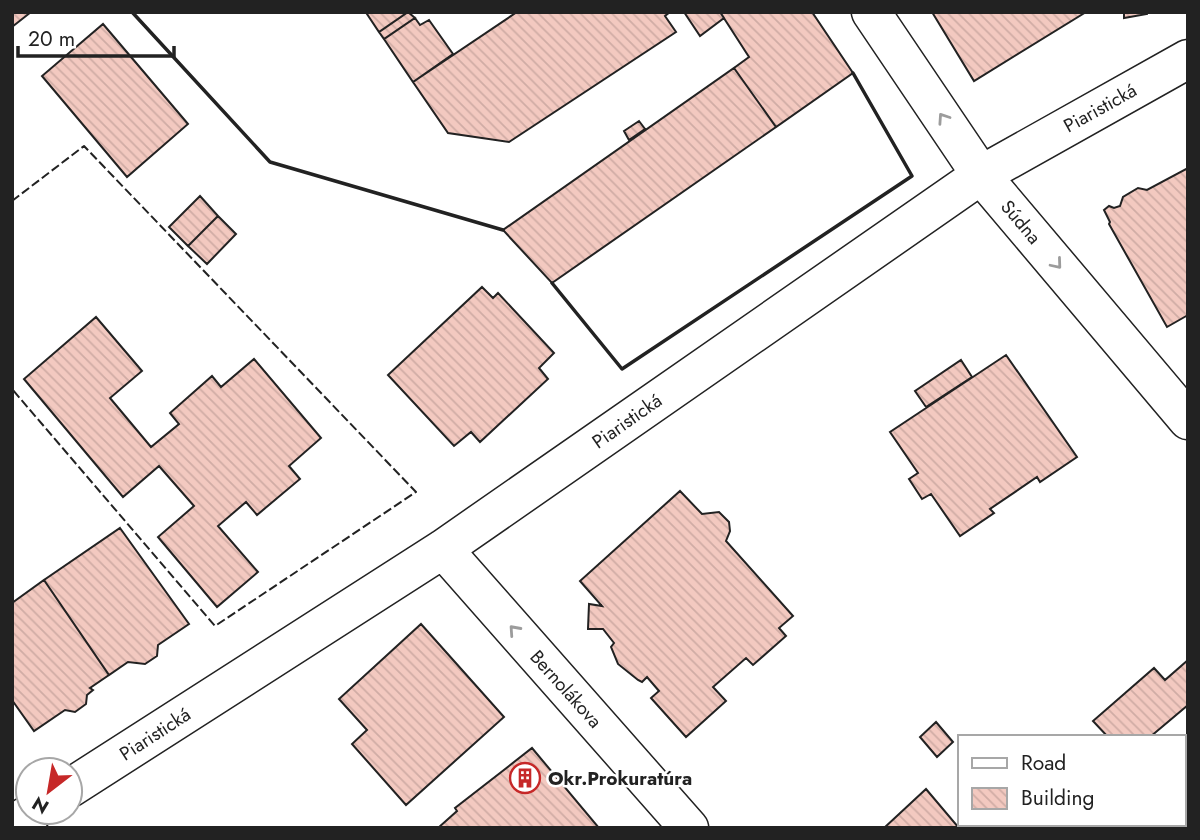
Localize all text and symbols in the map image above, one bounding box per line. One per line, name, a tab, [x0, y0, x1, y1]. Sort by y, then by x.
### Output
scale bar	[18, 14, 173, 58]
text: 20 m	[28, 24, 75, 54]
street label: Piaristická	[1059, 77, 1141, 139]
one-way arrow	[939, 113, 951, 126]
street label: Súdna	[994, 194, 1048, 250]
one-way arrow	[1049, 256, 1061, 269]
street label: Piaristická	[587, 387, 667, 455]
one-way arrow	[510, 625, 522, 638]
street label: Bernolákova	[524, 644, 608, 734]
street label: Piaristická	[114, 701, 196, 767]
legend	[958, 735, 1186, 826]
text: Road	[1021, 748, 1066, 778]
north arrow	[14, 756, 84, 826]
building icon: Okr.Prokuratúra	[508, 761, 542, 795]
place label: Okr.Prokuratúra	[548, 765, 692, 792]
text: Building	[1021, 783, 1094, 813]
text: N	[27, 790, 54, 821]

